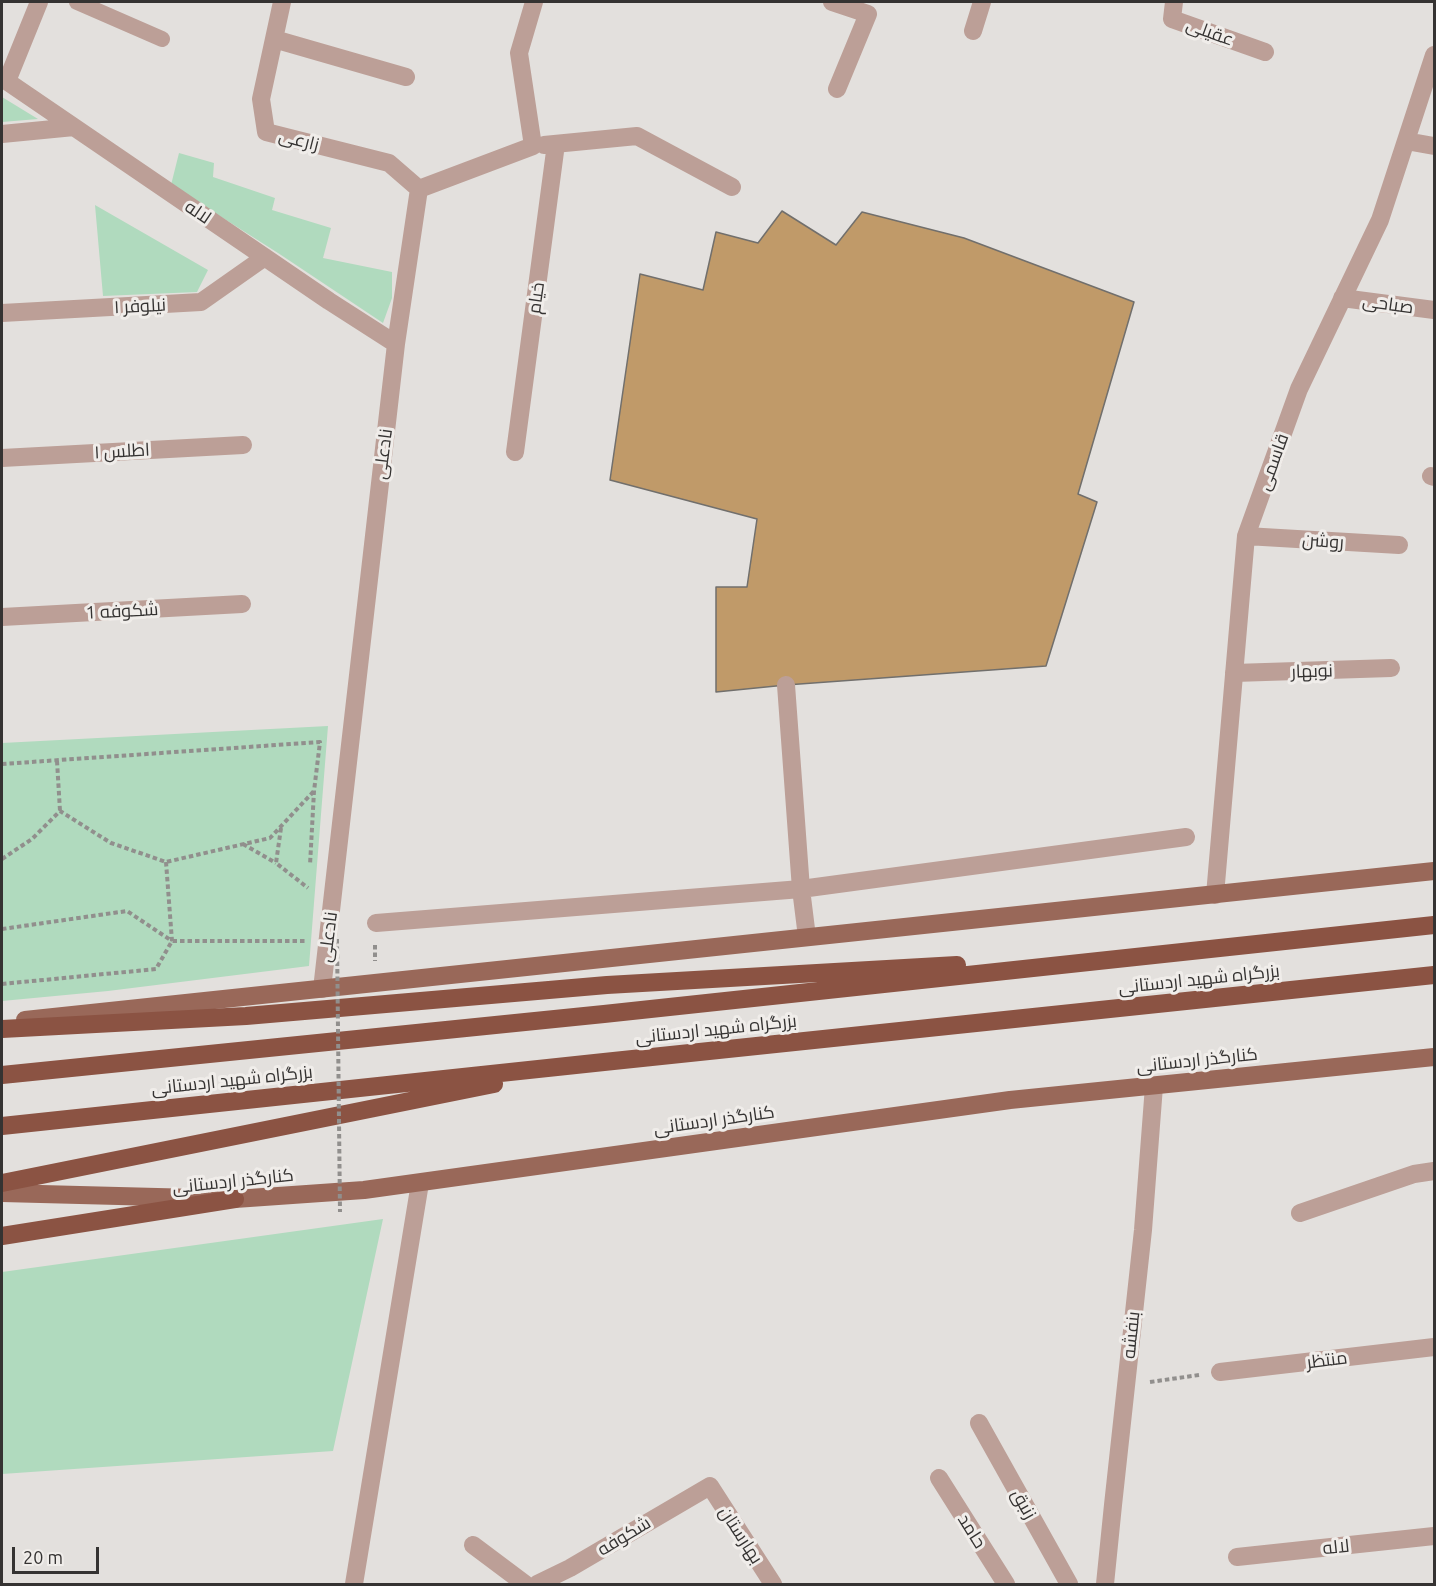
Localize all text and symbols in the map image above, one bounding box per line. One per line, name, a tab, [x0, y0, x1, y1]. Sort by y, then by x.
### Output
street label: عقیلی	[1183, 13, 1237, 51]
street label: زارعی	[277, 125, 321, 155]
street label: لاله	[181, 196, 215, 228]
street label: خیام	[523, 281, 549, 315]
street label: صباحی	[1361, 290, 1415, 318]
street label: نیلوفر ۱	[113, 294, 167, 318]
street label: نادعلی	[369, 427, 397, 481]
street label: قاسمی	[1253, 430, 1293, 494]
street label: اطلس ۱	[94, 439, 150, 463]
street label: روشن	[1301, 529, 1345, 553]
street label: شکوفه 1	[85, 598, 159, 624]
street label: نوبهار	[1291, 659, 1333, 683]
street label: نادعلی	[314, 910, 342, 964]
street label: بزرگراه شهید اردستانی	[1117, 960, 1281, 998]
street label: بزرگراه شهید اردستانی	[634, 1010, 798, 1048]
street label: کنارگذر اردستانی	[1135, 1043, 1259, 1077]
street label: بزرگراه شهید اردستانی	[150, 1061, 314, 1099]
street label: کنارگذر اردستانی	[652, 1101, 776, 1139]
street label: کنارگذر اردستانی	[171, 1164, 295, 1198]
street label: بنفشه	[1118, 1310, 1144, 1360]
street label: منتظر	[1305, 1347, 1349, 1373]
street label: زنبق	[1007, 1485, 1041, 1523]
street label: بهارستان	[714, 1502, 768, 1568]
street label: حامد	[953, 1510, 991, 1552]
street label: شکوفه	[593, 1512, 655, 1560]
scale bar	[15, 1535, 102, 1573]
street label: لاله	[1321, 1535, 1351, 1559]
text: 20 m	[23, 1547, 63, 1567]

